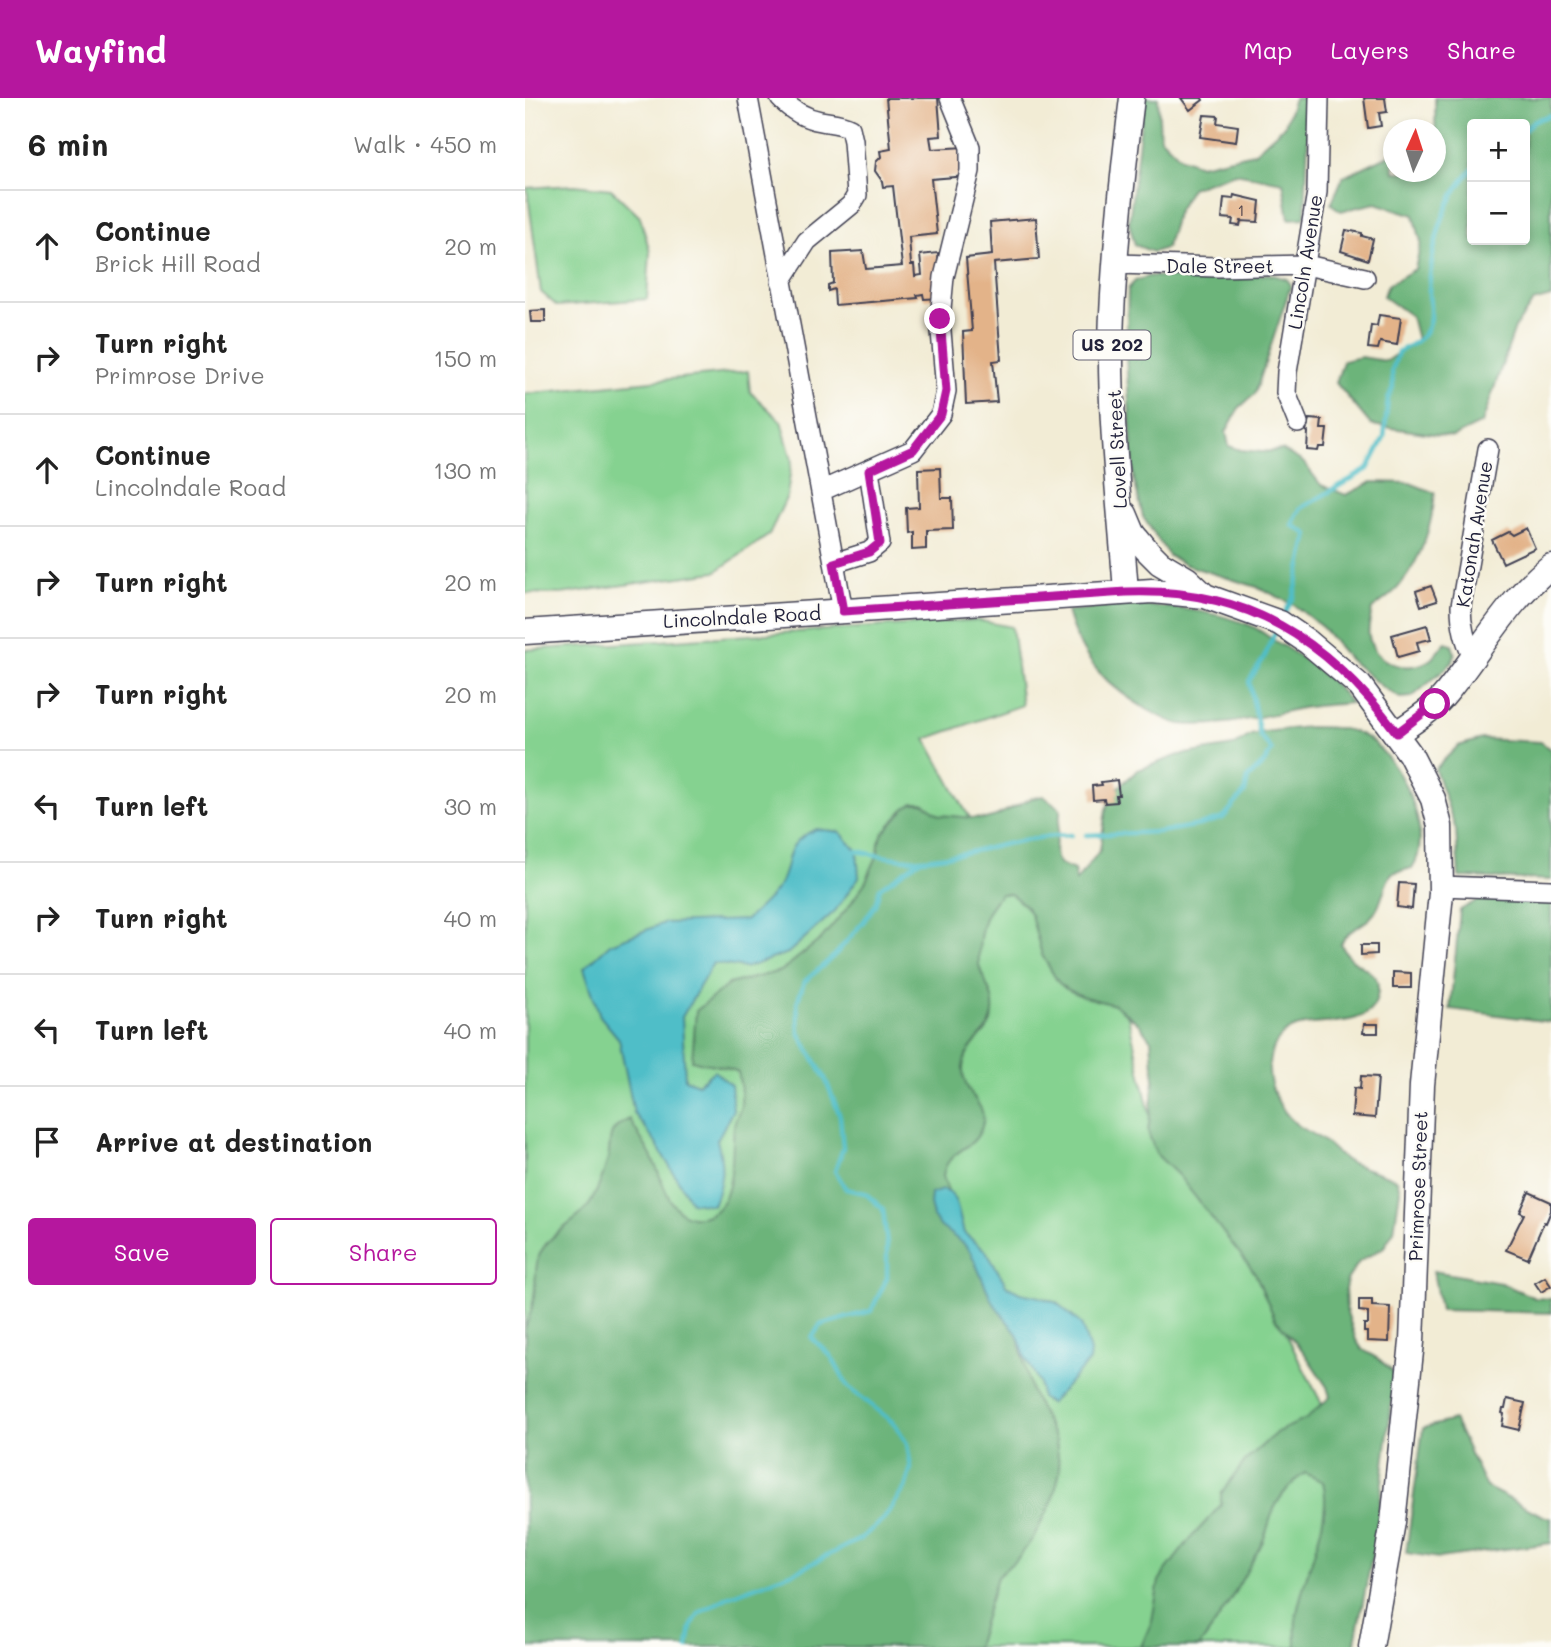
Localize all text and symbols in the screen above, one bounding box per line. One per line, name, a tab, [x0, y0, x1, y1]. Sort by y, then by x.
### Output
text: Wayfind	[35, 28, 166, 71]
text: Map	[1244, 34, 1292, 65]
text: Layers	[1330, 34, 1409, 65]
text: Share	[1447, 34, 1516, 65]
north arrow	[1383, 119, 1446, 182]
map controls	[1467, 119, 1530, 245]
button: +	[1467, 119, 1530, 182]
text: 6 min	[28, 124, 108, 164]
text: Walk · 450 m	[353, 129, 497, 159]
button: −	[1467, 182, 1530, 245]
street label: Lincoln Avenue	[1282, 193, 1327, 331]
house number: 1	[1237, 199, 1245, 220]
text: Continue	[95, 214, 211, 248]
icon: ahead	[28, 227, 66, 265]
text: 20 m	[444, 231, 497, 261]
text: Brick Hill Road	[95, 248, 261, 278]
street label: Dale Street	[1166, 253, 1274, 278]
route end	[924, 303, 955, 334]
text: Turn right	[95, 326, 228, 360]
road number: US 202	[1073, 330, 1151, 360]
icon: right	[28, 339, 66, 377]
text: 150 m	[433, 343, 497, 373]
text: Primrose Drive	[95, 360, 265, 390]
street label: Lovell Street	[1101, 389, 1132, 509]
text: Continue	[95, 438, 211, 472]
icon: ahead	[28, 451, 66, 489]
text: 130 m	[433, 455, 497, 485]
street label: Katonah Avenue	[1450, 459, 1497, 609]
text: Lincolndale Road	[95, 472, 286, 502]
icon: right	[28, 563, 66, 601]
text: Turn right	[95, 565, 228, 599]
text: 20 m	[444, 567, 497, 597]
street label: Lincolndale Road	[662, 600, 821, 633]
icon: right	[28, 675, 66, 713]
text: Turn right	[95, 677, 228, 711]
text: 20 m	[444, 679, 497, 709]
route start	[1419, 688, 1450, 719]
icon: left	[28, 787, 66, 825]
text: Turn left	[95, 789, 208, 823]
text: 30 m	[444, 791, 497, 821]
icon: right	[28, 899, 66, 937]
text: Turn right	[95, 901, 228, 935]
text: 40 m	[444, 903, 497, 933]
icon: left	[28, 1011, 66, 1049]
text: Turn left	[95, 1013, 208, 1047]
text: 40 m	[444, 1015, 497, 1045]
street label: Primrose Street	[1402, 1110, 1433, 1262]
icon: arrive	[28, 1123, 66, 1161]
text: Arrive at destination	[95, 1125, 372, 1159]
button: Save	[28, 1218, 256, 1285]
button: Share	[270, 1218, 497, 1285]

